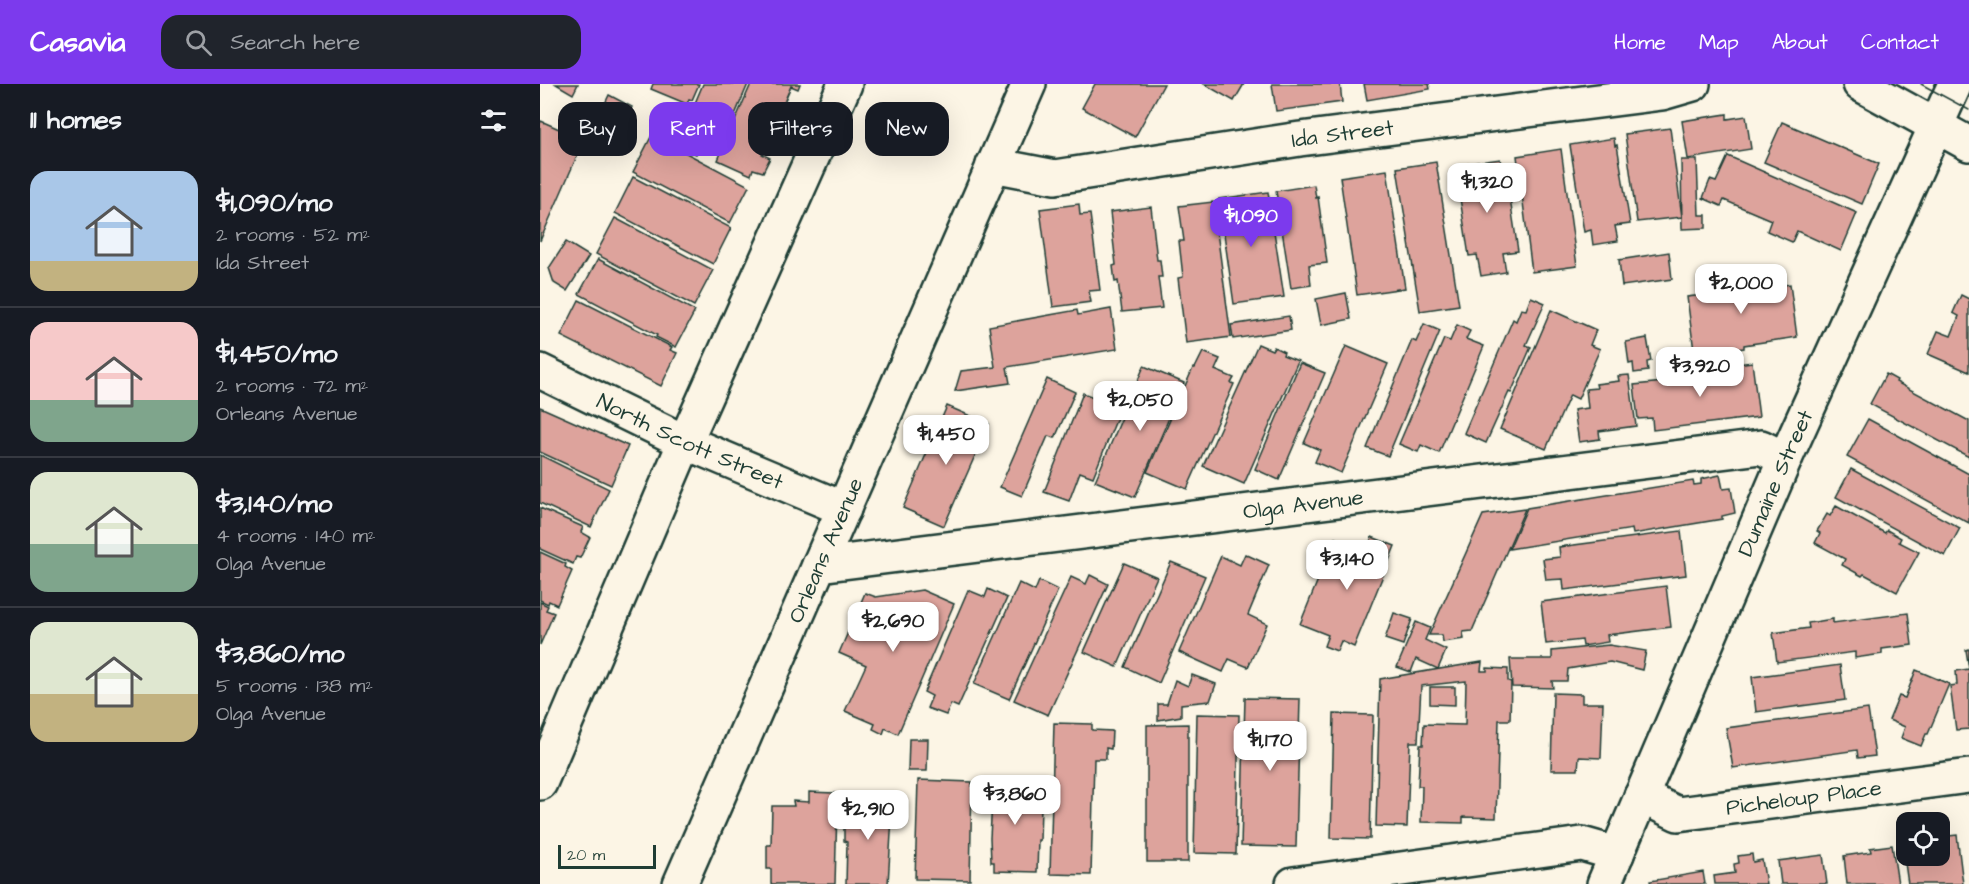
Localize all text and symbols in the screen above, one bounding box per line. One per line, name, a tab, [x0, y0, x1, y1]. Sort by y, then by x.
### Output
search box	[161, 15, 581, 69]
text: Casavia	[30, 23, 125, 62]
icon: search	[182, 26, 215, 59]
text: Search here	[230, 27, 360, 58]
text: Home	[1614, 28, 1666, 57]
text: Map	[1699, 28, 1739, 57]
text: About	[1772, 28, 1828, 57]
text: Contact	[1861, 28, 1939, 57]
text: 11 homes	[30, 102, 122, 138]
chip: Buy	[558, 102, 637, 156]
chip: Rent	[649, 102, 736, 156]
chip: Filters	[748, 102, 853, 156]
chip: New	[865, 102, 949, 156]
icon: filters	[477, 104, 510, 137]
street label: Ida Street	[1289, 112, 1395, 156]
pin: $1,320	[1438, 163, 1536, 214]
text: $1,320	[1461, 168, 1513, 196]
text: $1,090/mo	[216, 185, 333, 221]
icon: home	[78, 195, 150, 267]
pin: $1,090	[1202, 197, 1300, 248]
text: $1,090	[1224, 202, 1278, 230]
text: 2 rooms · 52 m²	[216, 221, 370, 249]
text: Ida Street	[216, 249, 309, 277]
pin: $2,000	[1692, 264, 1790, 315]
text: $2,000	[1709, 269, 1773, 297]
text: $1,450/mo	[216, 336, 338, 372]
icon: home	[78, 346, 150, 418]
pin: $3,920	[1651, 347, 1749, 398]
text: $3,920	[1670, 352, 1730, 380]
text: 2 rooms · 72 m²	[216, 372, 368, 400]
pin: $2,050	[1091, 381, 1189, 432]
street label: North Scott Street	[592, 386, 788, 497]
text: $2,050	[1107, 386, 1173, 414]
text: Orleans Avenue	[216, 400, 358, 428]
street label: Dumaine Street	[1730, 405, 1821, 561]
pin: $1,450	[897, 415, 995, 466]
text: $1,450	[917, 420, 975, 448]
street label: Orleans Avenue	[780, 473, 871, 628]
street label: Olga Avenue	[1241, 481, 1365, 527]
text: $3,140/mo	[216, 486, 332, 522]
icon: home	[78, 496, 150, 568]
text: 4 rooms · 140 m²	[216, 522, 375, 550]
pin: $3,140	[1298, 540, 1396, 591]
text: $3,140	[1320, 545, 1374, 573]
text: Olga Avenue	[216, 550, 326, 578]
pin: $2,690	[844, 602, 942, 653]
text: $2,690	[862, 607, 924, 635]
text: $3,860/mo	[216, 636, 345, 672]
icon: home	[78, 646, 150, 718]
text: 5 rooms · 138 m²	[216, 672, 373, 700]
text: Olga Avenue	[216, 700, 326, 728]
pin: $1,170	[1221, 721, 1319, 772]
text: $1,170	[1248, 726, 1292, 754]
street label: Picheloup Place	[1724, 772, 1884, 823]
pin: $3,860	[966, 775, 1064, 826]
text: $3,860	[984, 780, 1047, 808]
pin: $2,910	[819, 790, 917, 841]
text: $2,910	[842, 795, 894, 823]
map controls	[1896, 812, 1950, 866]
button: locate	[1896, 812, 1950, 866]
scale bar	[558, 842, 656, 870]
text: 20 m	[567, 844, 605, 866]

